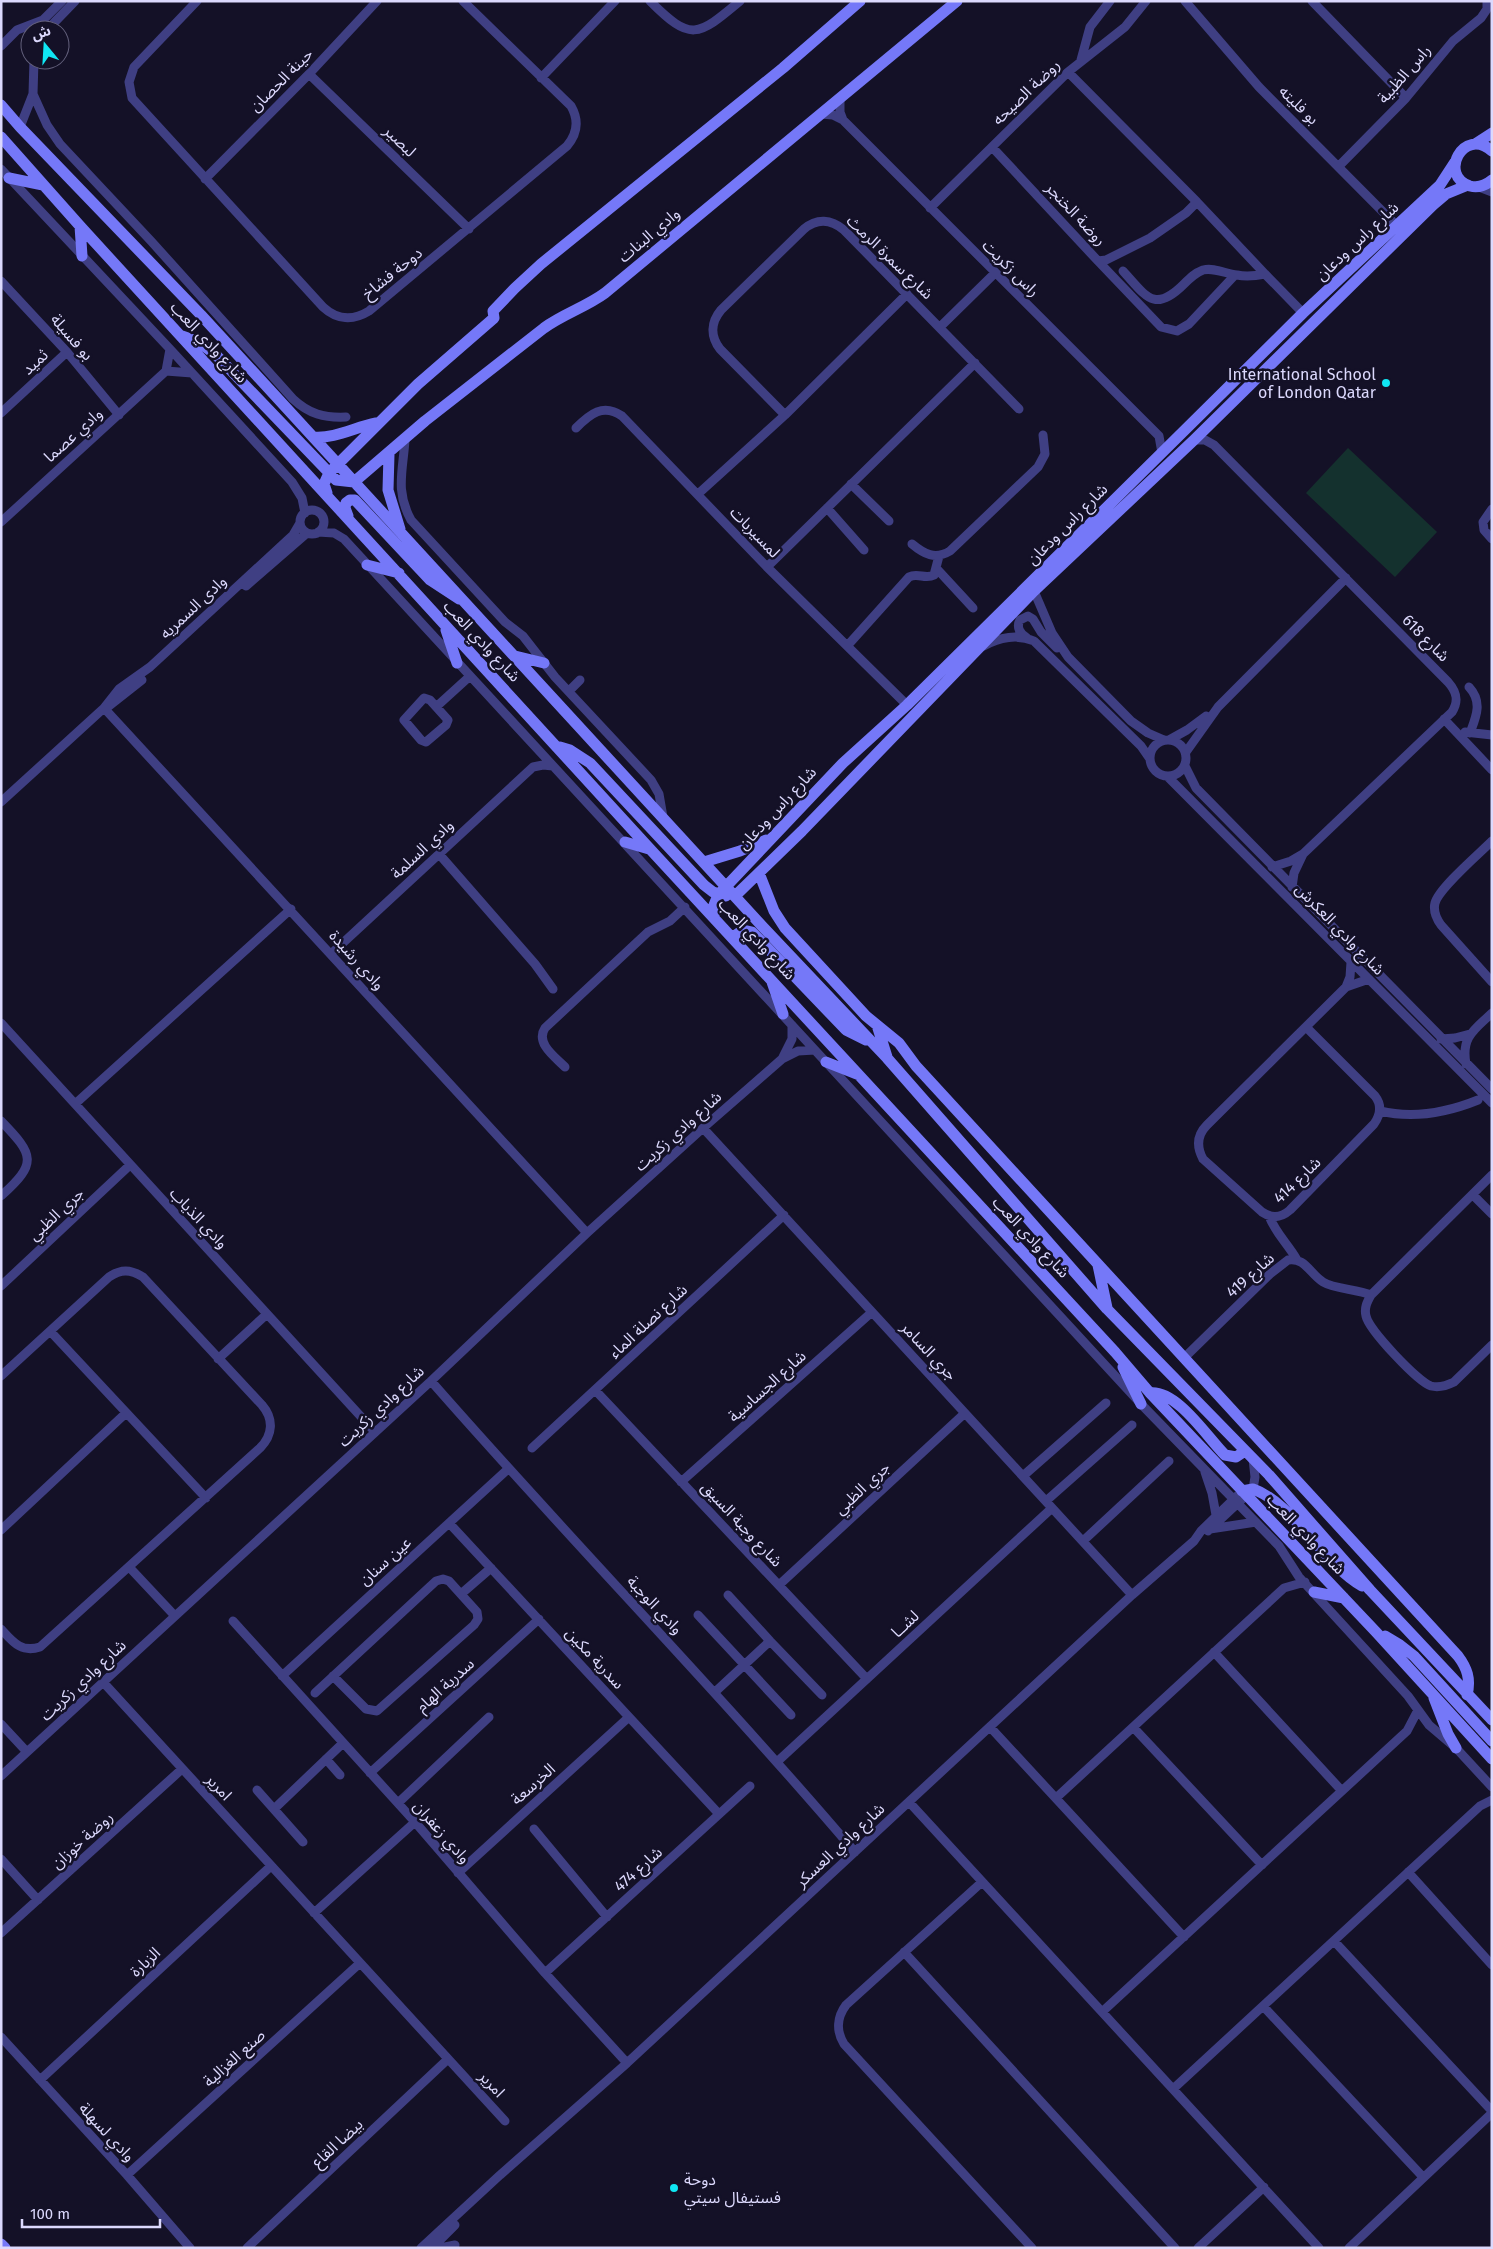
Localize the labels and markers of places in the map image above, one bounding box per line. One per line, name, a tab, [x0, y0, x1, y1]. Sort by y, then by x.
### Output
place label: International School of London Qatar	[1228, 365, 1377, 402]
marker: International School of London Qatar	[1380, 377, 1392, 389]
place label: دوحة فستيفال سيتي	[684, 2170, 781, 2209]
marker: دوحة فستيفال سيتي	[668, 2182, 680, 2194]

